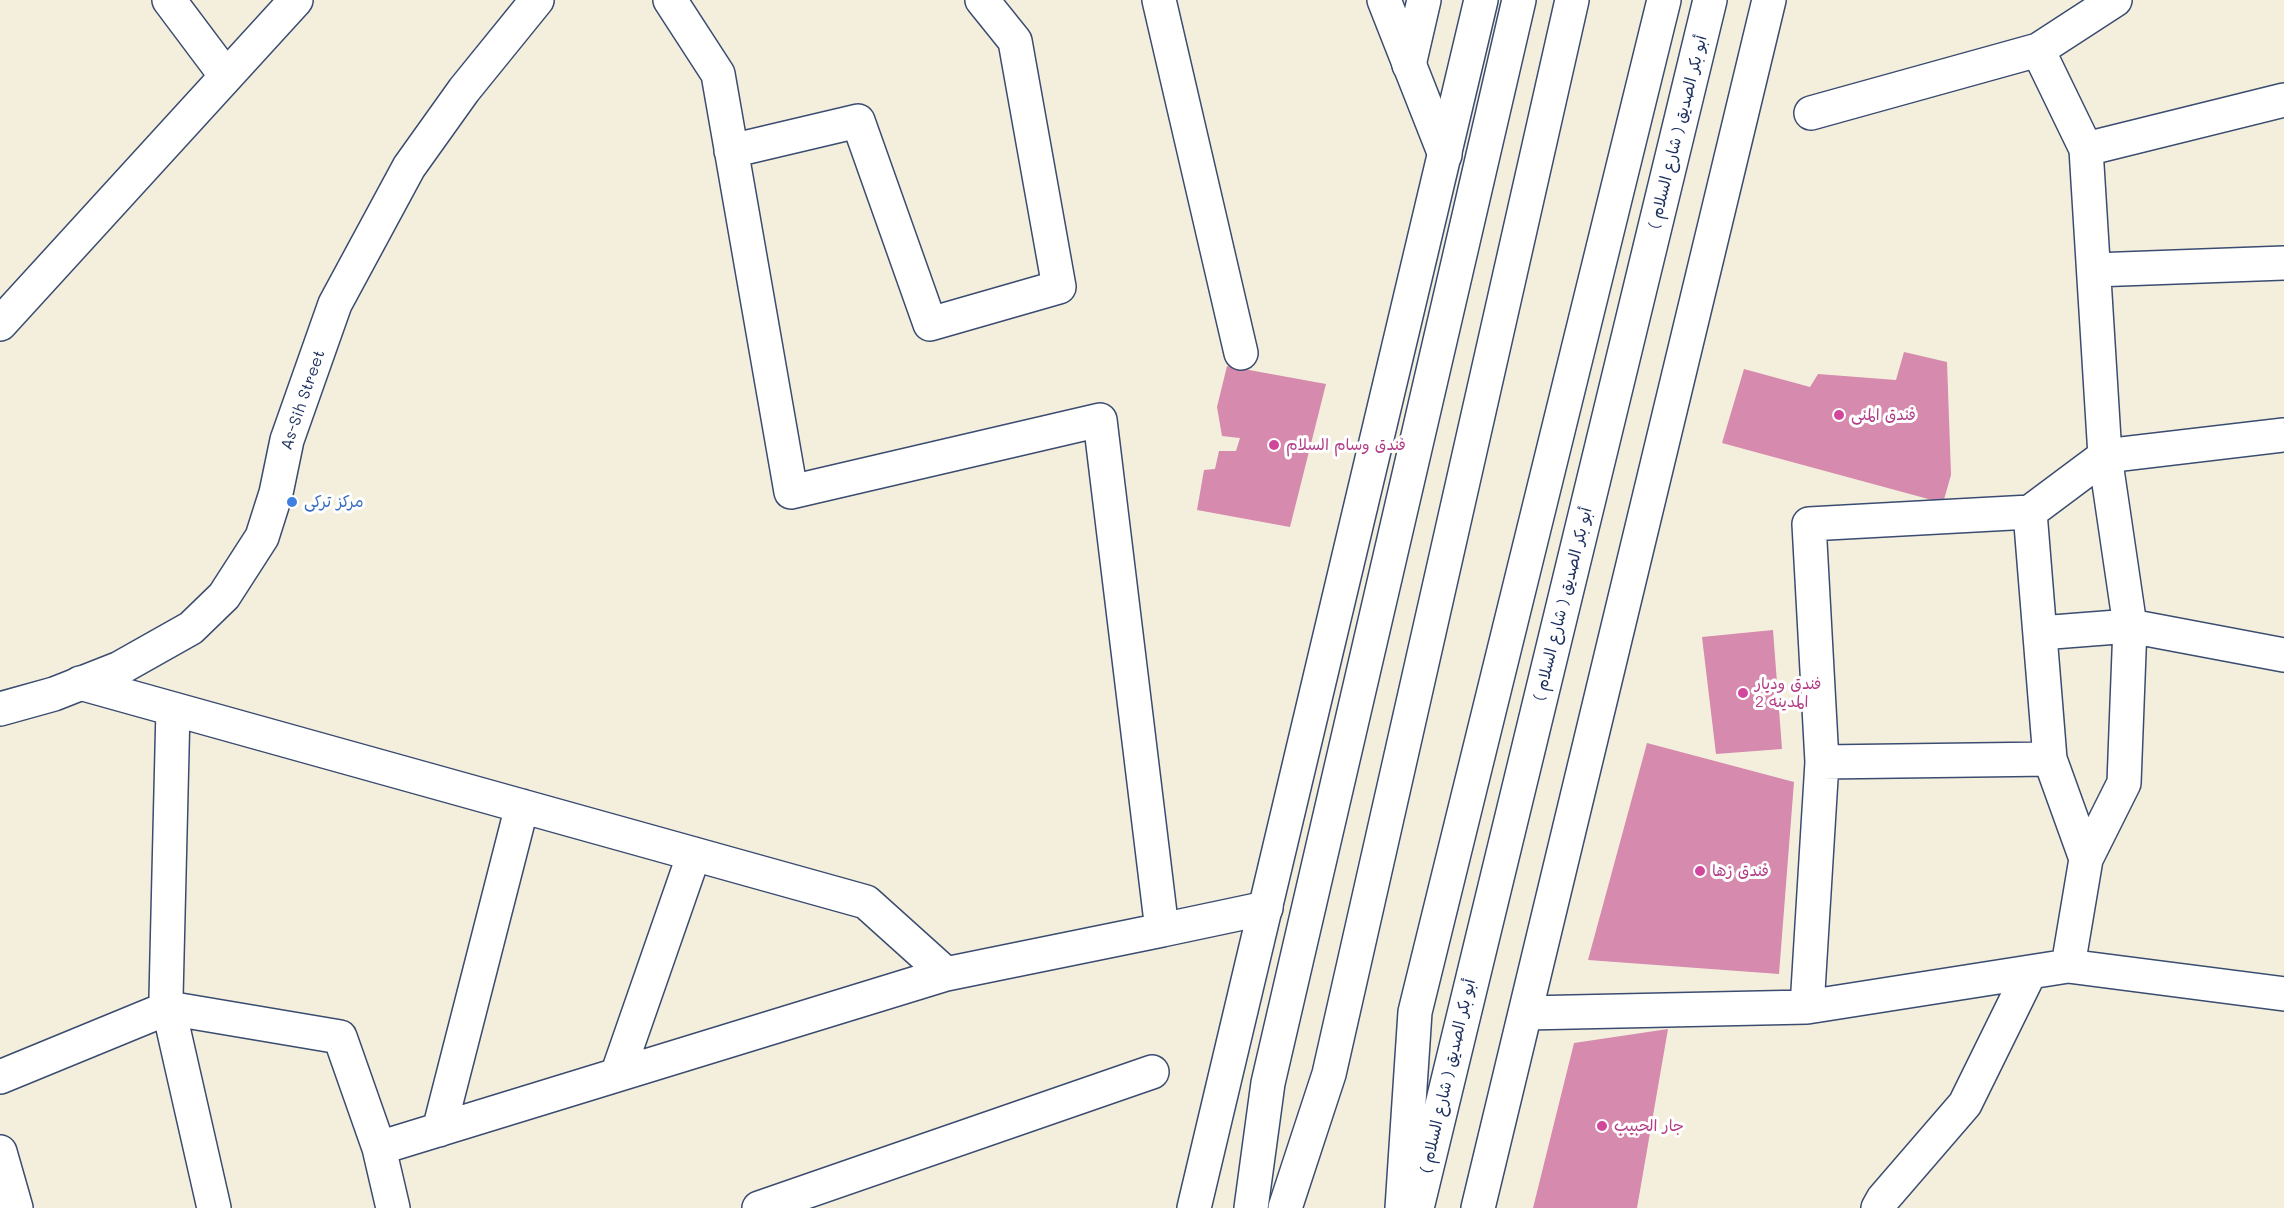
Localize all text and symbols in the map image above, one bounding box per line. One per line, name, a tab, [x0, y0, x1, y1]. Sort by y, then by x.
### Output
street label: ( شارع السلام ) أبو بكر الصديق	[1645, 33, 1711, 231]
street label: As-Sih Street	[277, 347, 329, 453]
place label: فندق المنى	[1851, 405, 1916, 425]
marker: فندق المنى	[1832, 408, 1846, 422]
place label: فندق وسام السلام	[1286, 435, 1406, 455]
marker: فندق وسام السلام	[1267, 438, 1281, 452]
place label: مركز تركى	[304, 492, 364, 512]
marker: مركز تركى	[285, 495, 299, 509]
street label: ( شارع السلام ) أبو بكر الصديق	[1530, 505, 1596, 703]
place label: فندق وديار المدينه 2	[1755, 674, 1821, 712]
marker: فندق وديار المدينه 2	[1736, 686, 1750, 700]
place label: فندق زها	[1712, 861, 1769, 881]
marker: فندق زها	[1693, 864, 1707, 878]
street label: ( شارع السلام ) أبو بكر الصديق	[1416, 977, 1480, 1175]
place label: جار الحبيب	[1614, 1116, 1684, 1136]
marker: جار الحبيب	[1595, 1119, 1609, 1133]

